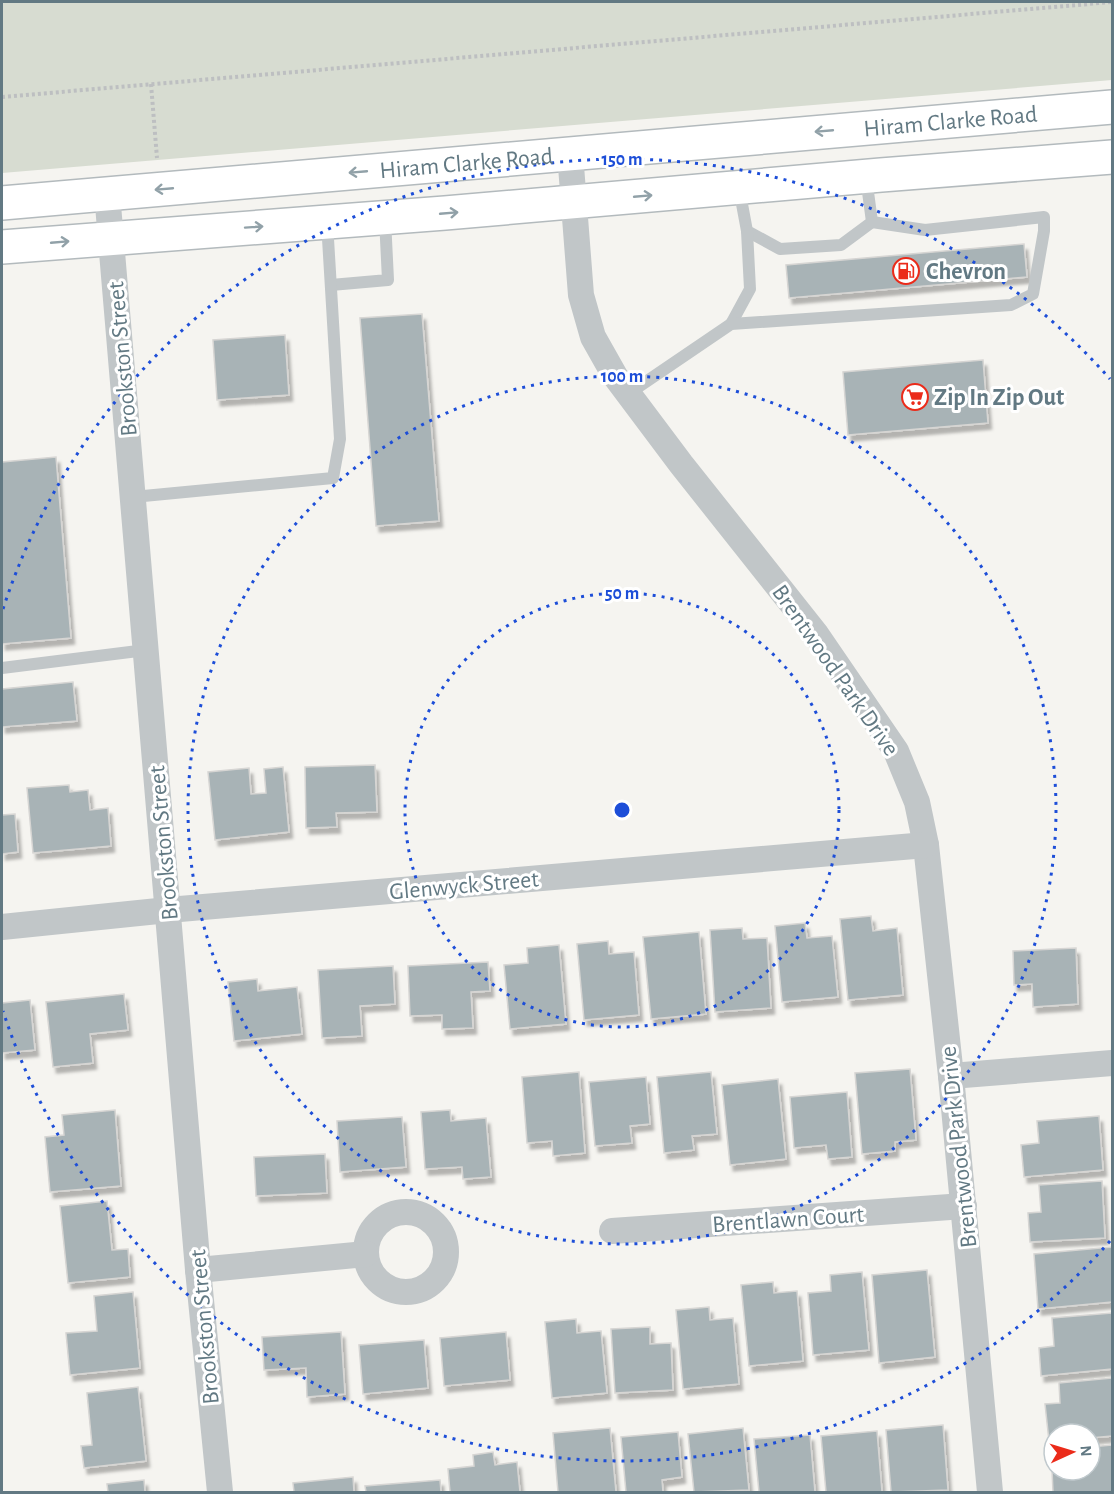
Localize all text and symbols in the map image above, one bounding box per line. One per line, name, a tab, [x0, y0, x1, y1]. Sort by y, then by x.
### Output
street label: Hiram Clarke Road	[863, 103, 1038, 141]
one-way arrow	[815, 126, 835, 137]
street label: Hiram Clarke Road	[379, 144, 554, 183]
text: 150 m	[602, 151, 642, 169]
one-way arrow	[348, 167, 368, 178]
one-way arrow	[154, 183, 174, 194]
one-way arrow	[632, 190, 652, 201]
one-way arrow	[438, 207, 458, 218]
one-way arrow	[244, 221, 264, 232]
one-way arrow	[49, 236, 69, 247]
fuel station icon: Chevron	[891, 256, 921, 286]
place label: Chevron	[926, 260, 1006, 284]
street label: Brookston Street	[104, 280, 142, 437]
text: 100 m	[601, 368, 643, 386]
supermarket icon: Zip In Zip Out	[900, 382, 930, 412]
place label: Zip In Zip Out	[934, 386, 1064, 410]
street label: Brentwood Park Drive	[767, 581, 903, 760]
text: 50 m	[605, 585, 639, 603]
street label: Brookston Street	[145, 764, 183, 921]
centre of rings	[612, 800, 632, 820]
street label: Glenwyck Street	[388, 867, 540, 904]
street label: Brentwood Park Drive	[936, 1045, 982, 1249]
street label: Brentlawn Court	[711, 1203, 865, 1237]
street label: Brookston Street	[186, 1248, 224, 1405]
north arrow	[1042, 1422, 1102, 1482]
text: N	[1078, 1445, 1094, 1457]

